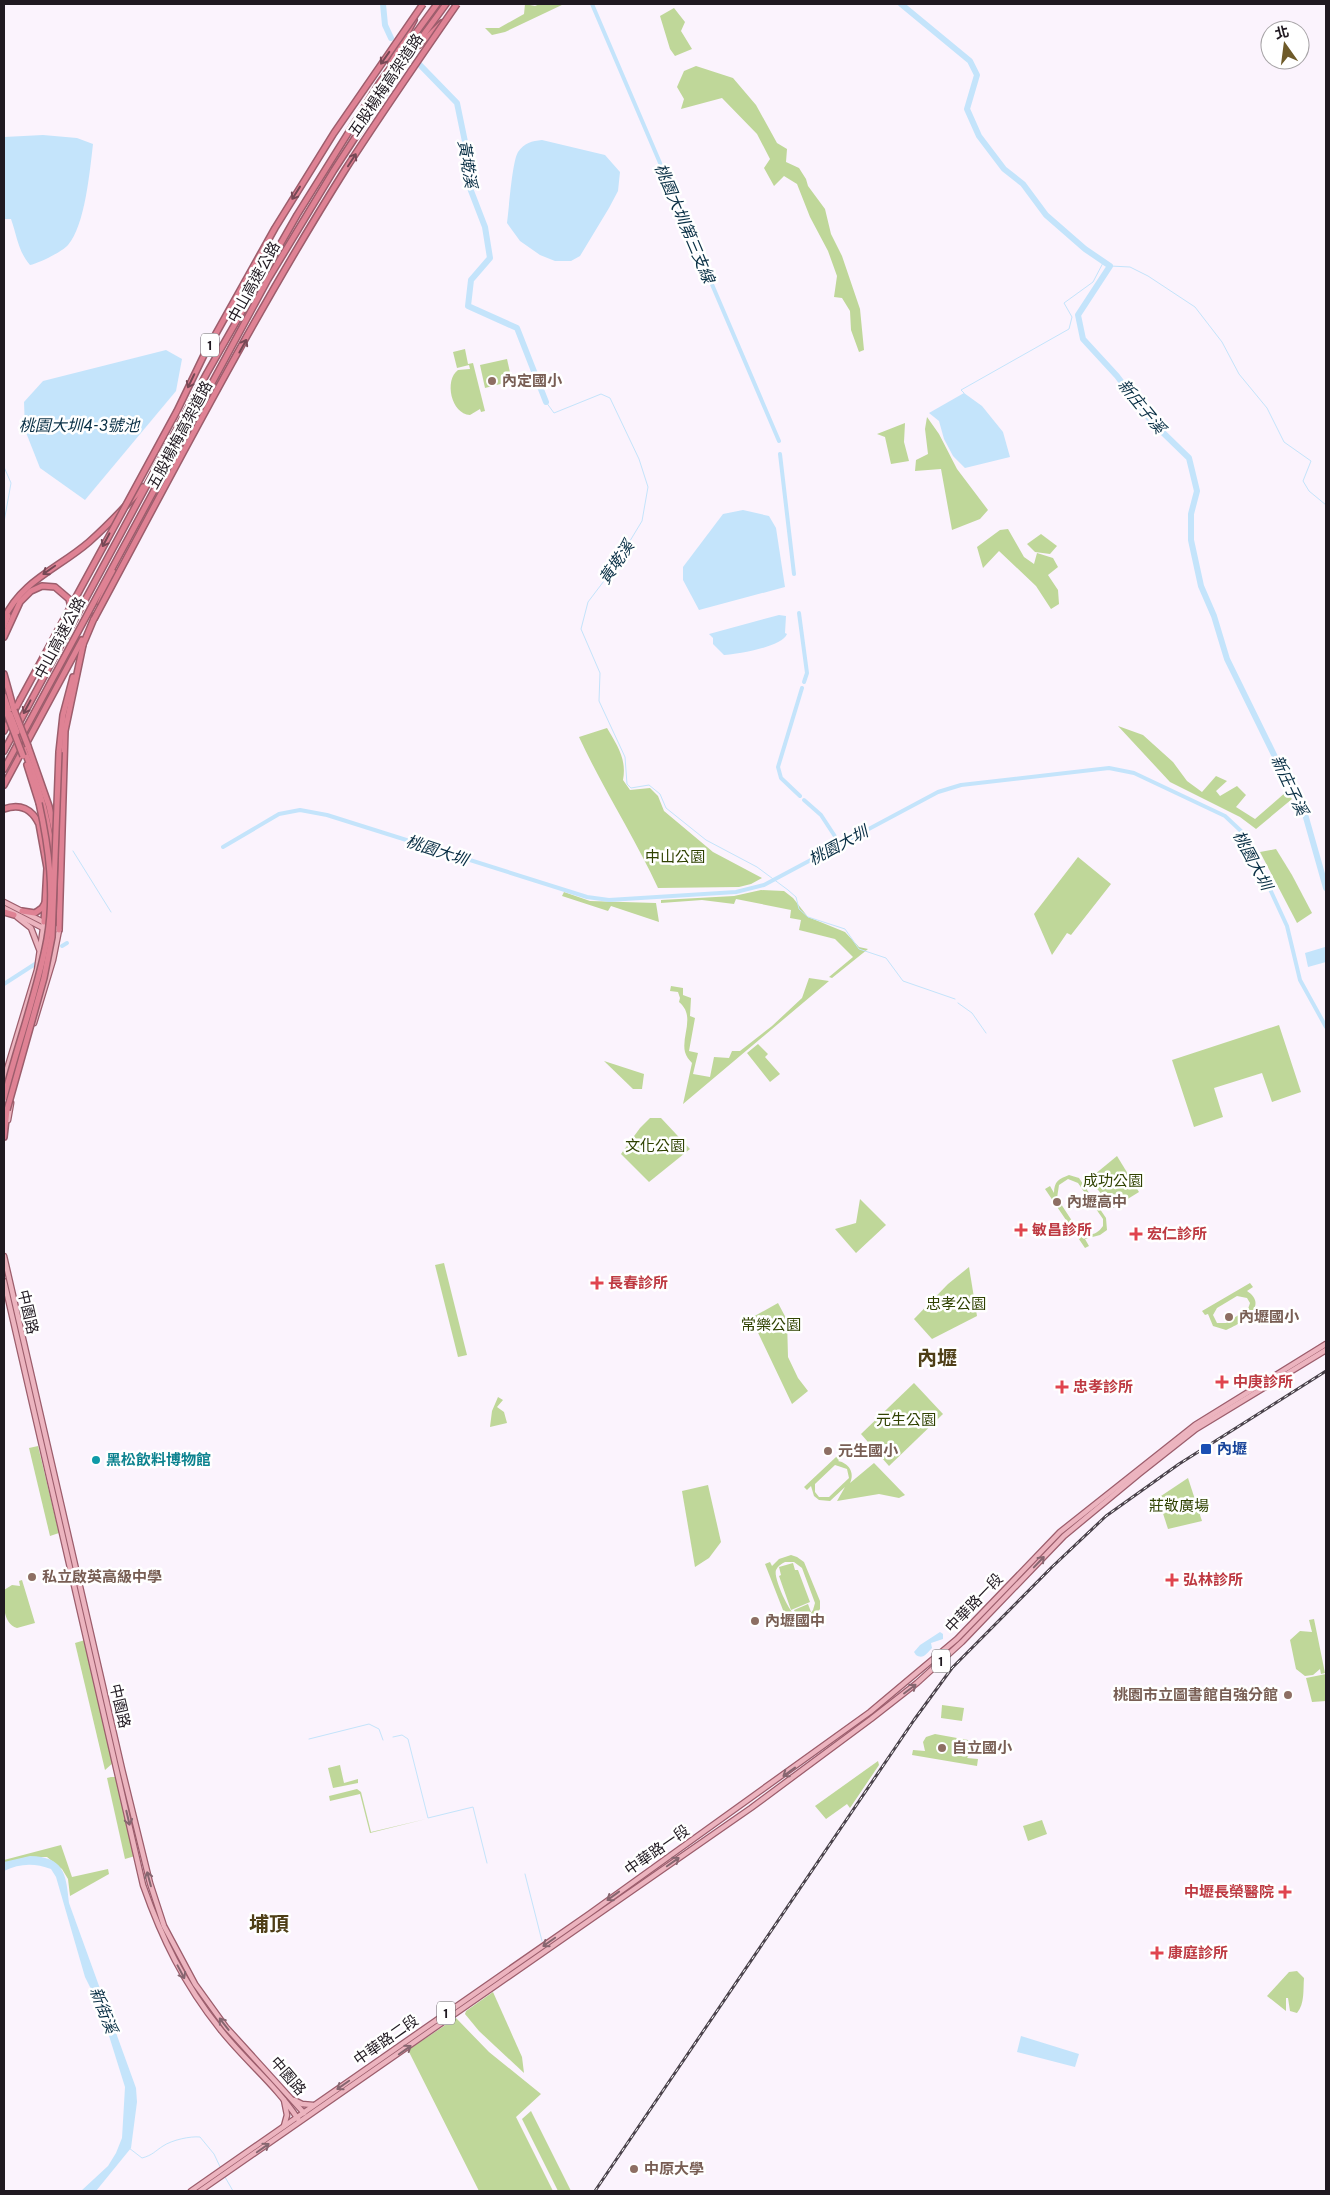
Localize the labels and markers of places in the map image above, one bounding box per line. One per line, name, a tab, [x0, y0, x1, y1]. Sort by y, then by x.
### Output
place label: 內定國小	[502, 373, 563, 392]
marker: 內定國小	[486, 375, 498, 387]
place label: 內壢高中	[1067, 1194, 1127, 1213]
marker: 內壢高中	[1051, 1196, 1063, 1208]
place label: 敏昌診所	[1032, 1222, 1092, 1241]
marker: 敏昌診所	[1014, 1223, 1028, 1237]
place label: 宏仁診所	[1147, 1226, 1207, 1245]
marker: 宏仁診所	[1129, 1227, 1143, 1241]
place label: 長春診所	[608, 1275, 668, 1294]
marker: 長春診所	[590, 1276, 604, 1290]
place label: 內壢國小	[1239, 1309, 1300, 1328]
marker: 內壢國小	[1223, 1311, 1235, 1323]
place label: 中庚診所	[1233, 1373, 1293, 1393]
marker: 中庚診所	[1215, 1375, 1229, 1389]
place label: 忠孝診所	[1073, 1379, 1133, 1398]
marker: 忠孝診所	[1055, 1380, 1069, 1394]
place label: 內壢	[1217, 1441, 1247, 1460]
marker: 內壢	[1199, 1442, 1213, 1456]
place label: 元生國小	[838, 1443, 899, 1462]
marker: 元生國小	[822, 1445, 834, 1457]
place label: 黑松飲料博物館	[106, 1451, 211, 1471]
marker: 黑松飲料博物館	[90, 1454, 102, 1466]
place label: 私立啟英高級中學	[42, 1569, 162, 1588]
marker: 私立啟英高級中學	[26, 1571, 38, 1583]
place label: 弘林診所	[1183, 1572, 1243, 1591]
marker: 弘林診所	[1165, 1573, 1179, 1587]
place label: 內壢國中	[765, 1613, 825, 1632]
marker: 內壢國中	[749, 1615, 761, 1627]
place label: 桃園市立圖書館自強分館	[1113, 1687, 1278, 1706]
marker: 桃園市立圖書館自強分館	[1282, 1689, 1294, 1701]
place label: 自立國小	[952, 1740, 1013, 1759]
marker: 自立國小	[936, 1742, 948, 1754]
place label: 中壢長榮醫院	[1184, 1884, 1274, 1903]
marker: 中壢長榮醫院	[1278, 1885, 1292, 1899]
place label: 康庭診所	[1168, 1945, 1228, 1964]
marker: 康庭診所	[1150, 1946, 1164, 1960]
place label: 中原大學	[644, 2161, 704, 2180]
marker: 中原大學	[628, 2163, 640, 2175]

